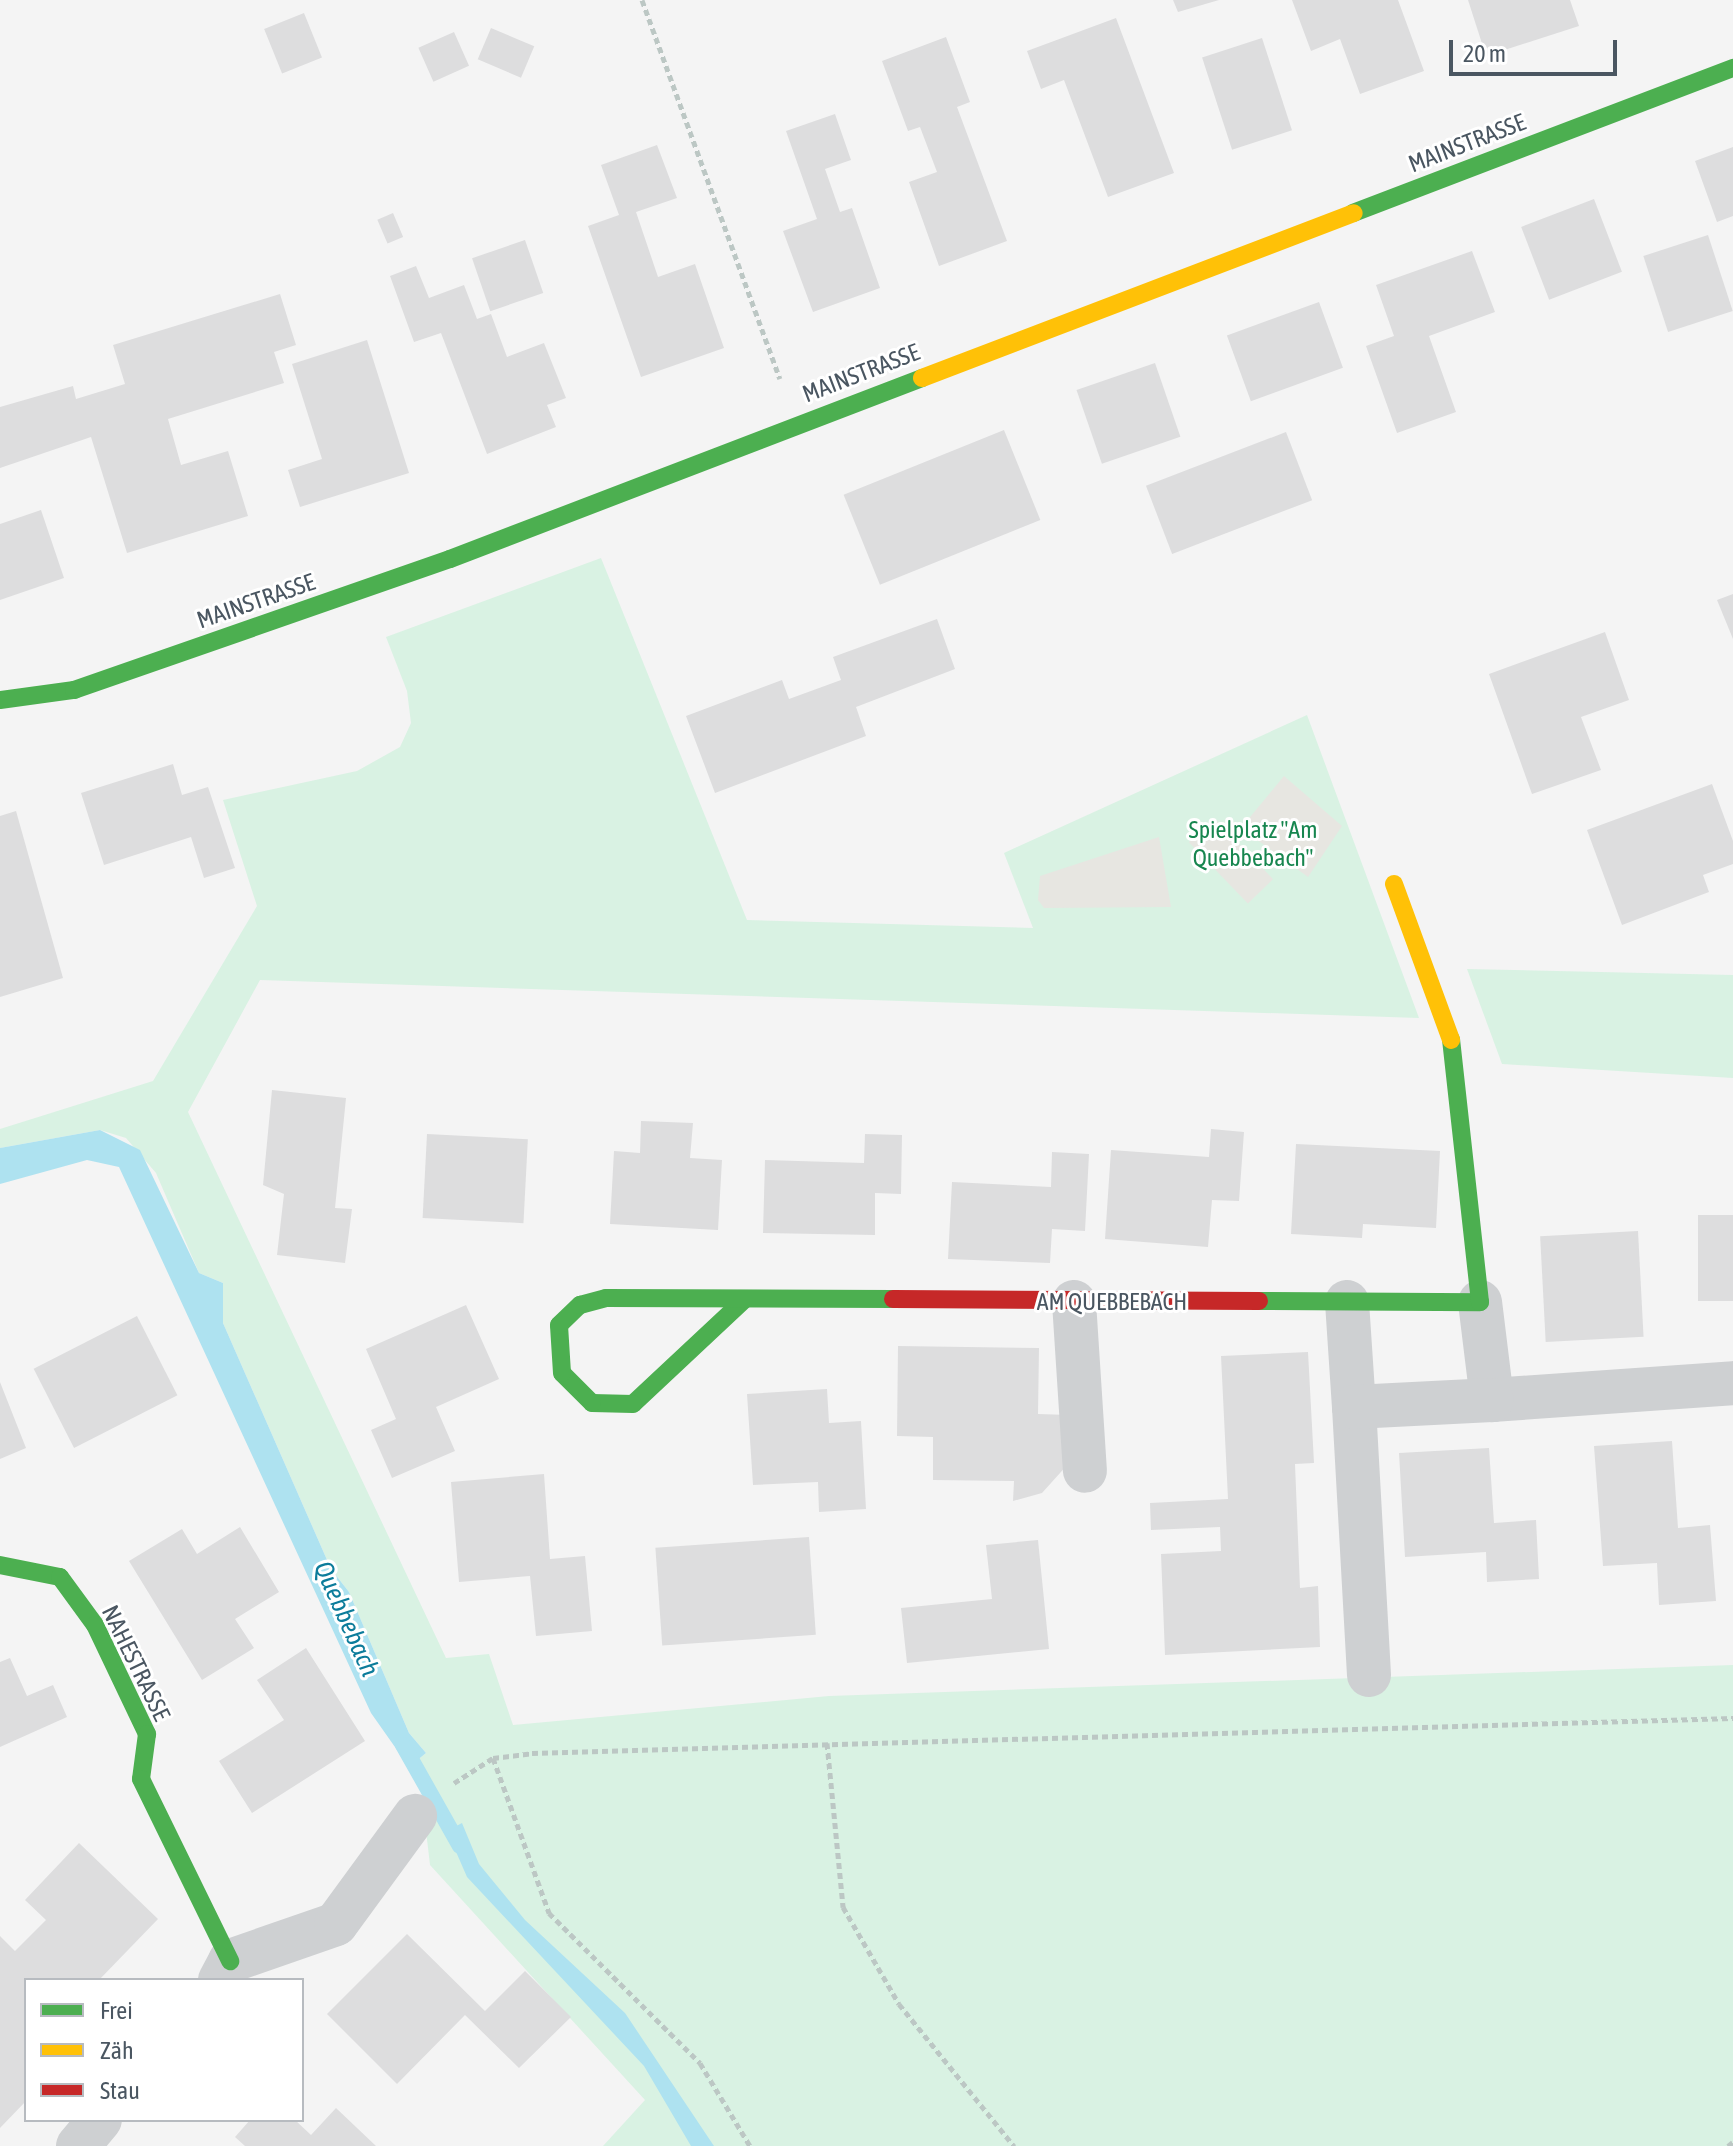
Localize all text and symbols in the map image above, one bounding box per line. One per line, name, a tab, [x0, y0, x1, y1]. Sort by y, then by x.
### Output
scale bar	[1453, 24, 1621, 74]
text: 20 m	[1463, 40, 1506, 67]
street label: MAINSTRASSE	[1404, 108, 1530, 178]
street label: MAINSTRASSE	[798, 338, 924, 408]
street label: MAINSTRASSE	[193, 567, 319, 635]
park label: Spielplatz "Am Quebbebach"	[1189, 816, 1317, 872]
street label: AM QUEBBEBACH	[1037, 1288, 1187, 1316]
water label: Quebbebach	[307, 1557, 385, 1681]
street label: NAHESTRASSE	[96, 1601, 176, 1725]
legend	[24, 1978, 304, 2122]
text: Frei	[100, 1997, 133, 2024]
text: Zäh	[100, 2037, 134, 2064]
text: Stau	[100, 2077, 140, 2104]

